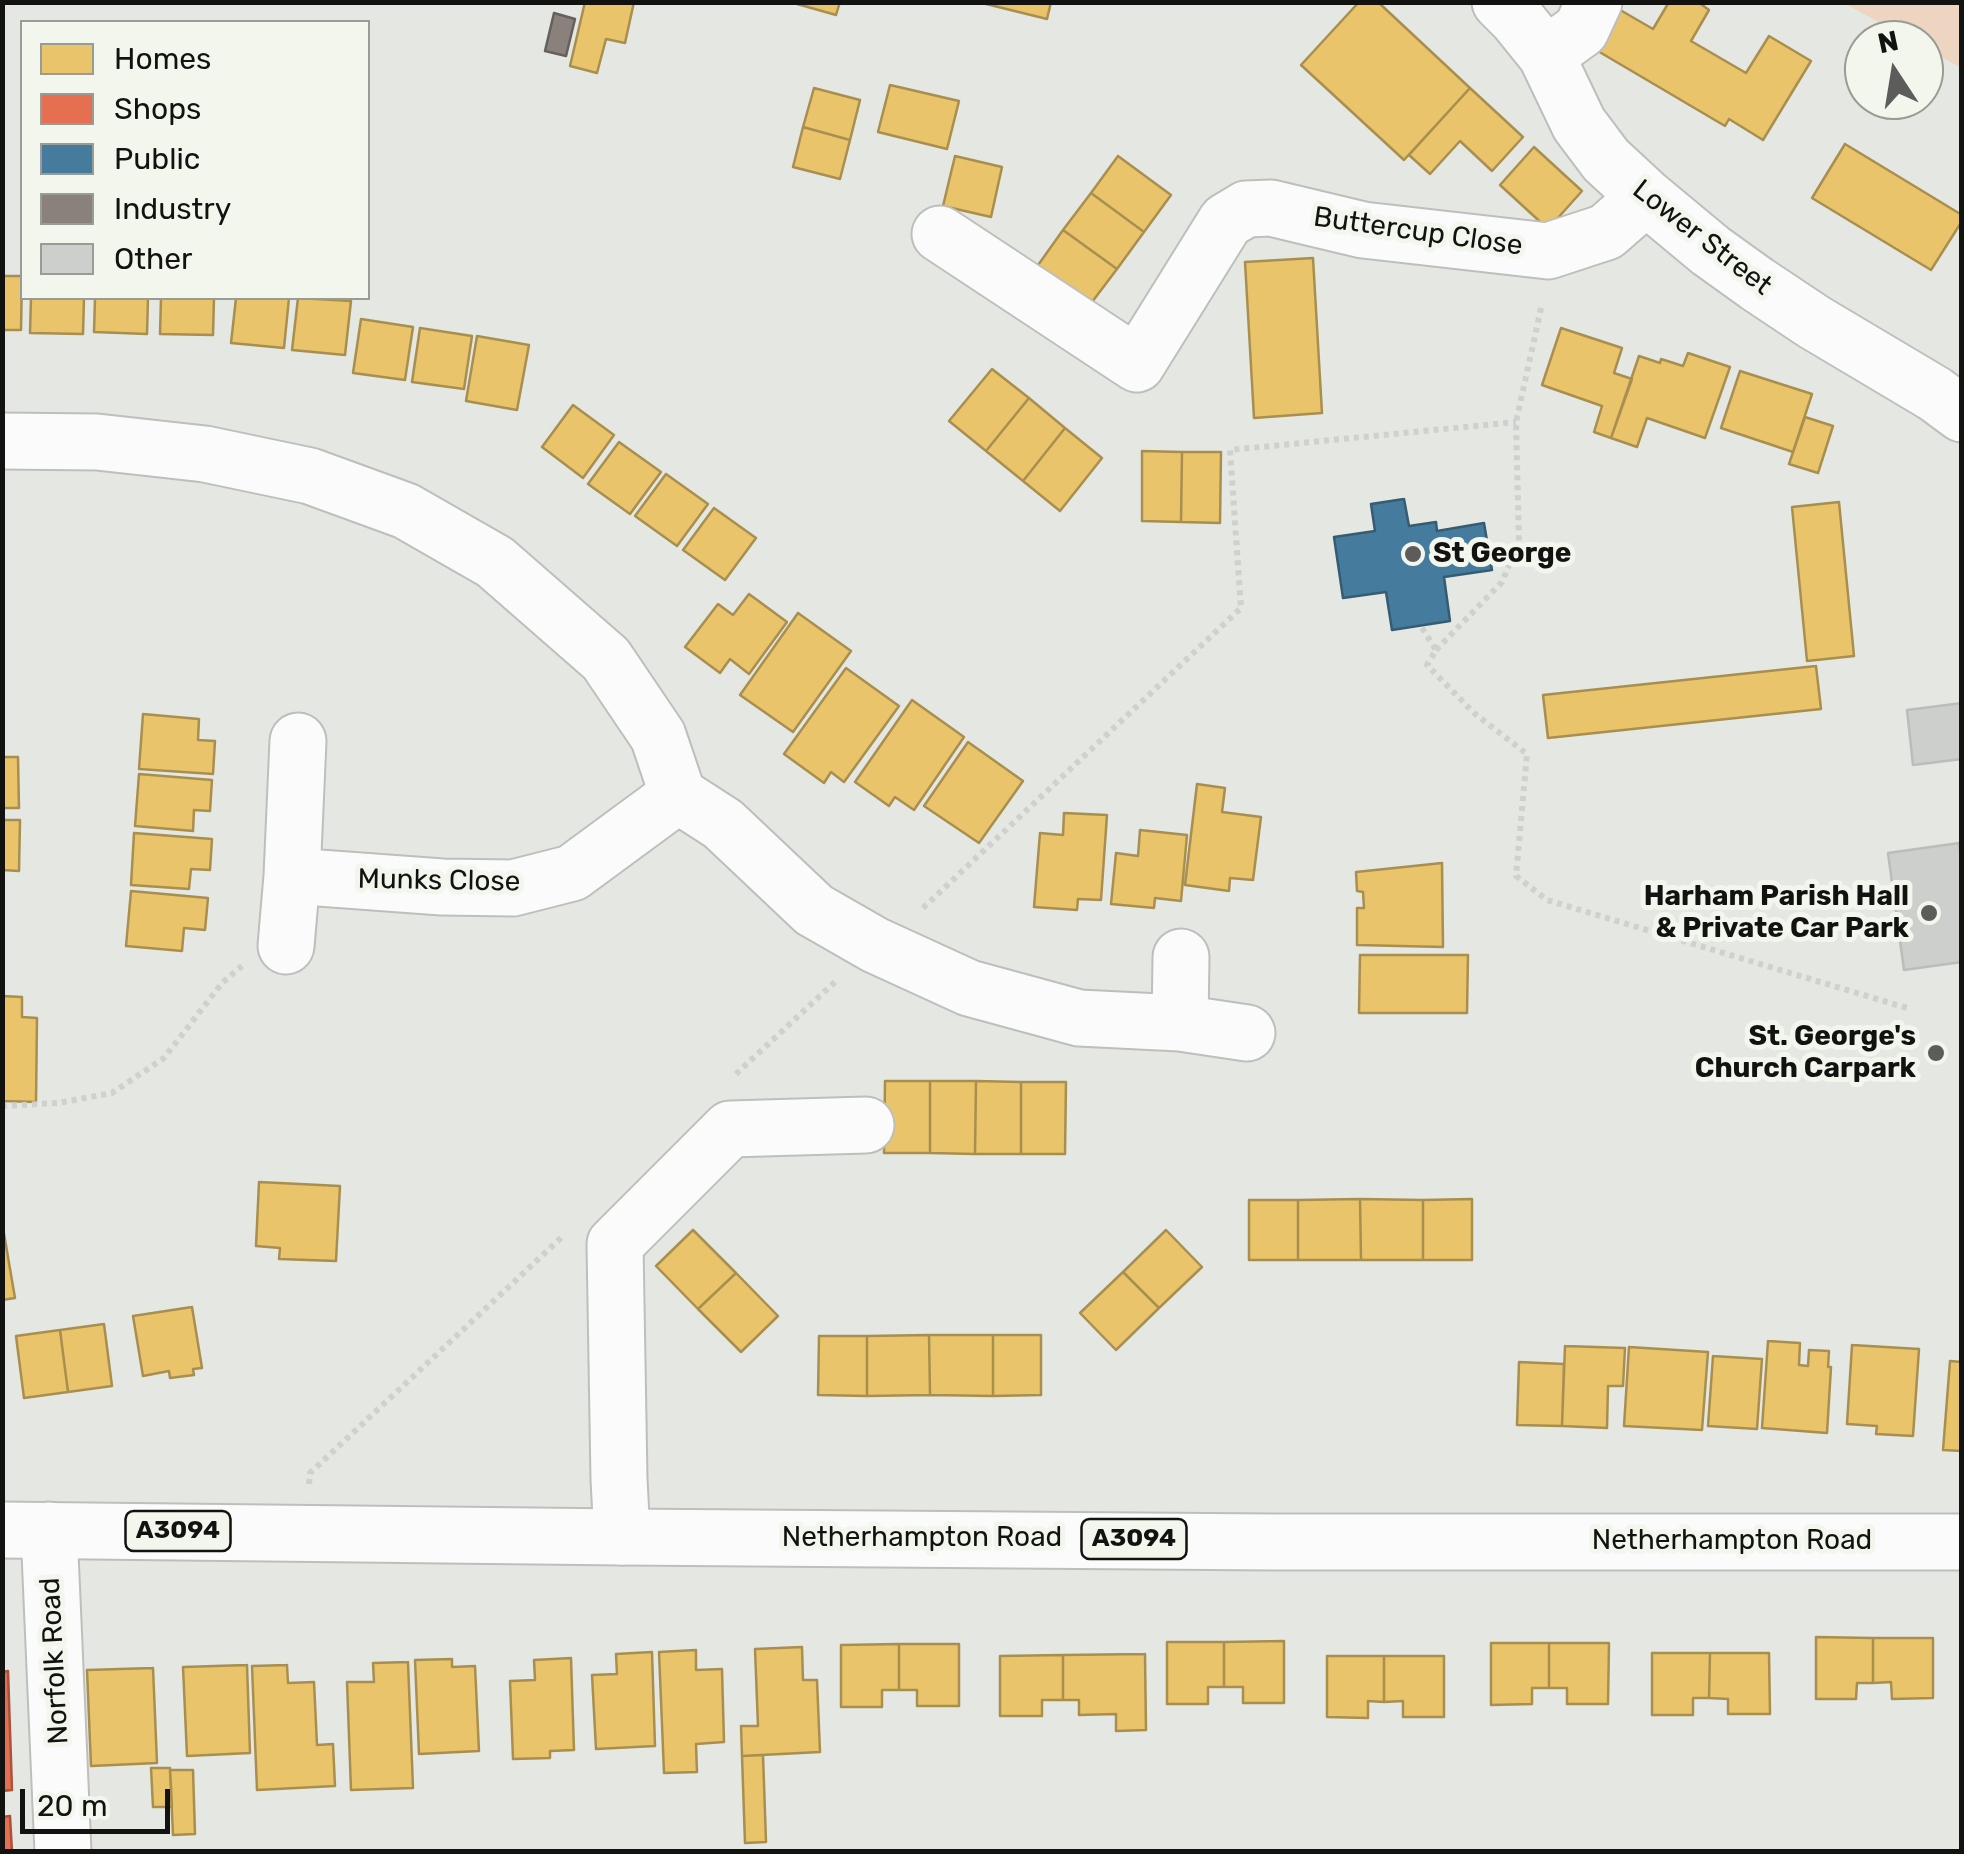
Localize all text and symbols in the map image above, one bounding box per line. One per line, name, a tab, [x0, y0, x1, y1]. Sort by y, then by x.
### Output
legend	[20, 20, 370, 300]
north arrow	[1844, 20, 1944, 120]
text: N	[1875, 24, 1901, 60]
text: Homes	[114, 41, 211, 77]
text: Shops	[114, 91, 201, 127]
text: Public	[114, 141, 200, 177]
street label: Lower Street	[1626, 173, 1778, 303]
text: Industry	[114, 191, 231, 227]
street label: Buttercup Close	[1311, 201, 1525, 263]
text: Other	[114, 241, 193, 277]
place label: St George	[1433, 537, 1571, 571]
marker: St George	[1402, 543, 1424, 565]
street label: Munks Close	[357, 863, 521, 899]
place label: Harham Parish Hall & Private Car Park	[1644, 880, 1909, 946]
marker: Harham Parish Hall & Private Car Park	[1918, 902, 1940, 924]
place label: St. George's Church Carpark	[1695, 1020, 1916, 1086]
marker: St. George's Church Carpark	[1925, 1042, 1947, 1064]
road number: A3094	[126, 1511, 230, 1551]
road number: A3094	[1082, 1519, 1186, 1559]
street label: Netherhampton Road	[782, 1521, 1062, 1555]
street label: Netherhampton Road	[1592, 1524, 1872, 1558]
street label: Norfolk Road	[34, 1577, 76, 1745]
scale bar	[25, 1769, 175, 1831]
text: 20 m	[37, 1788, 108, 1824]

